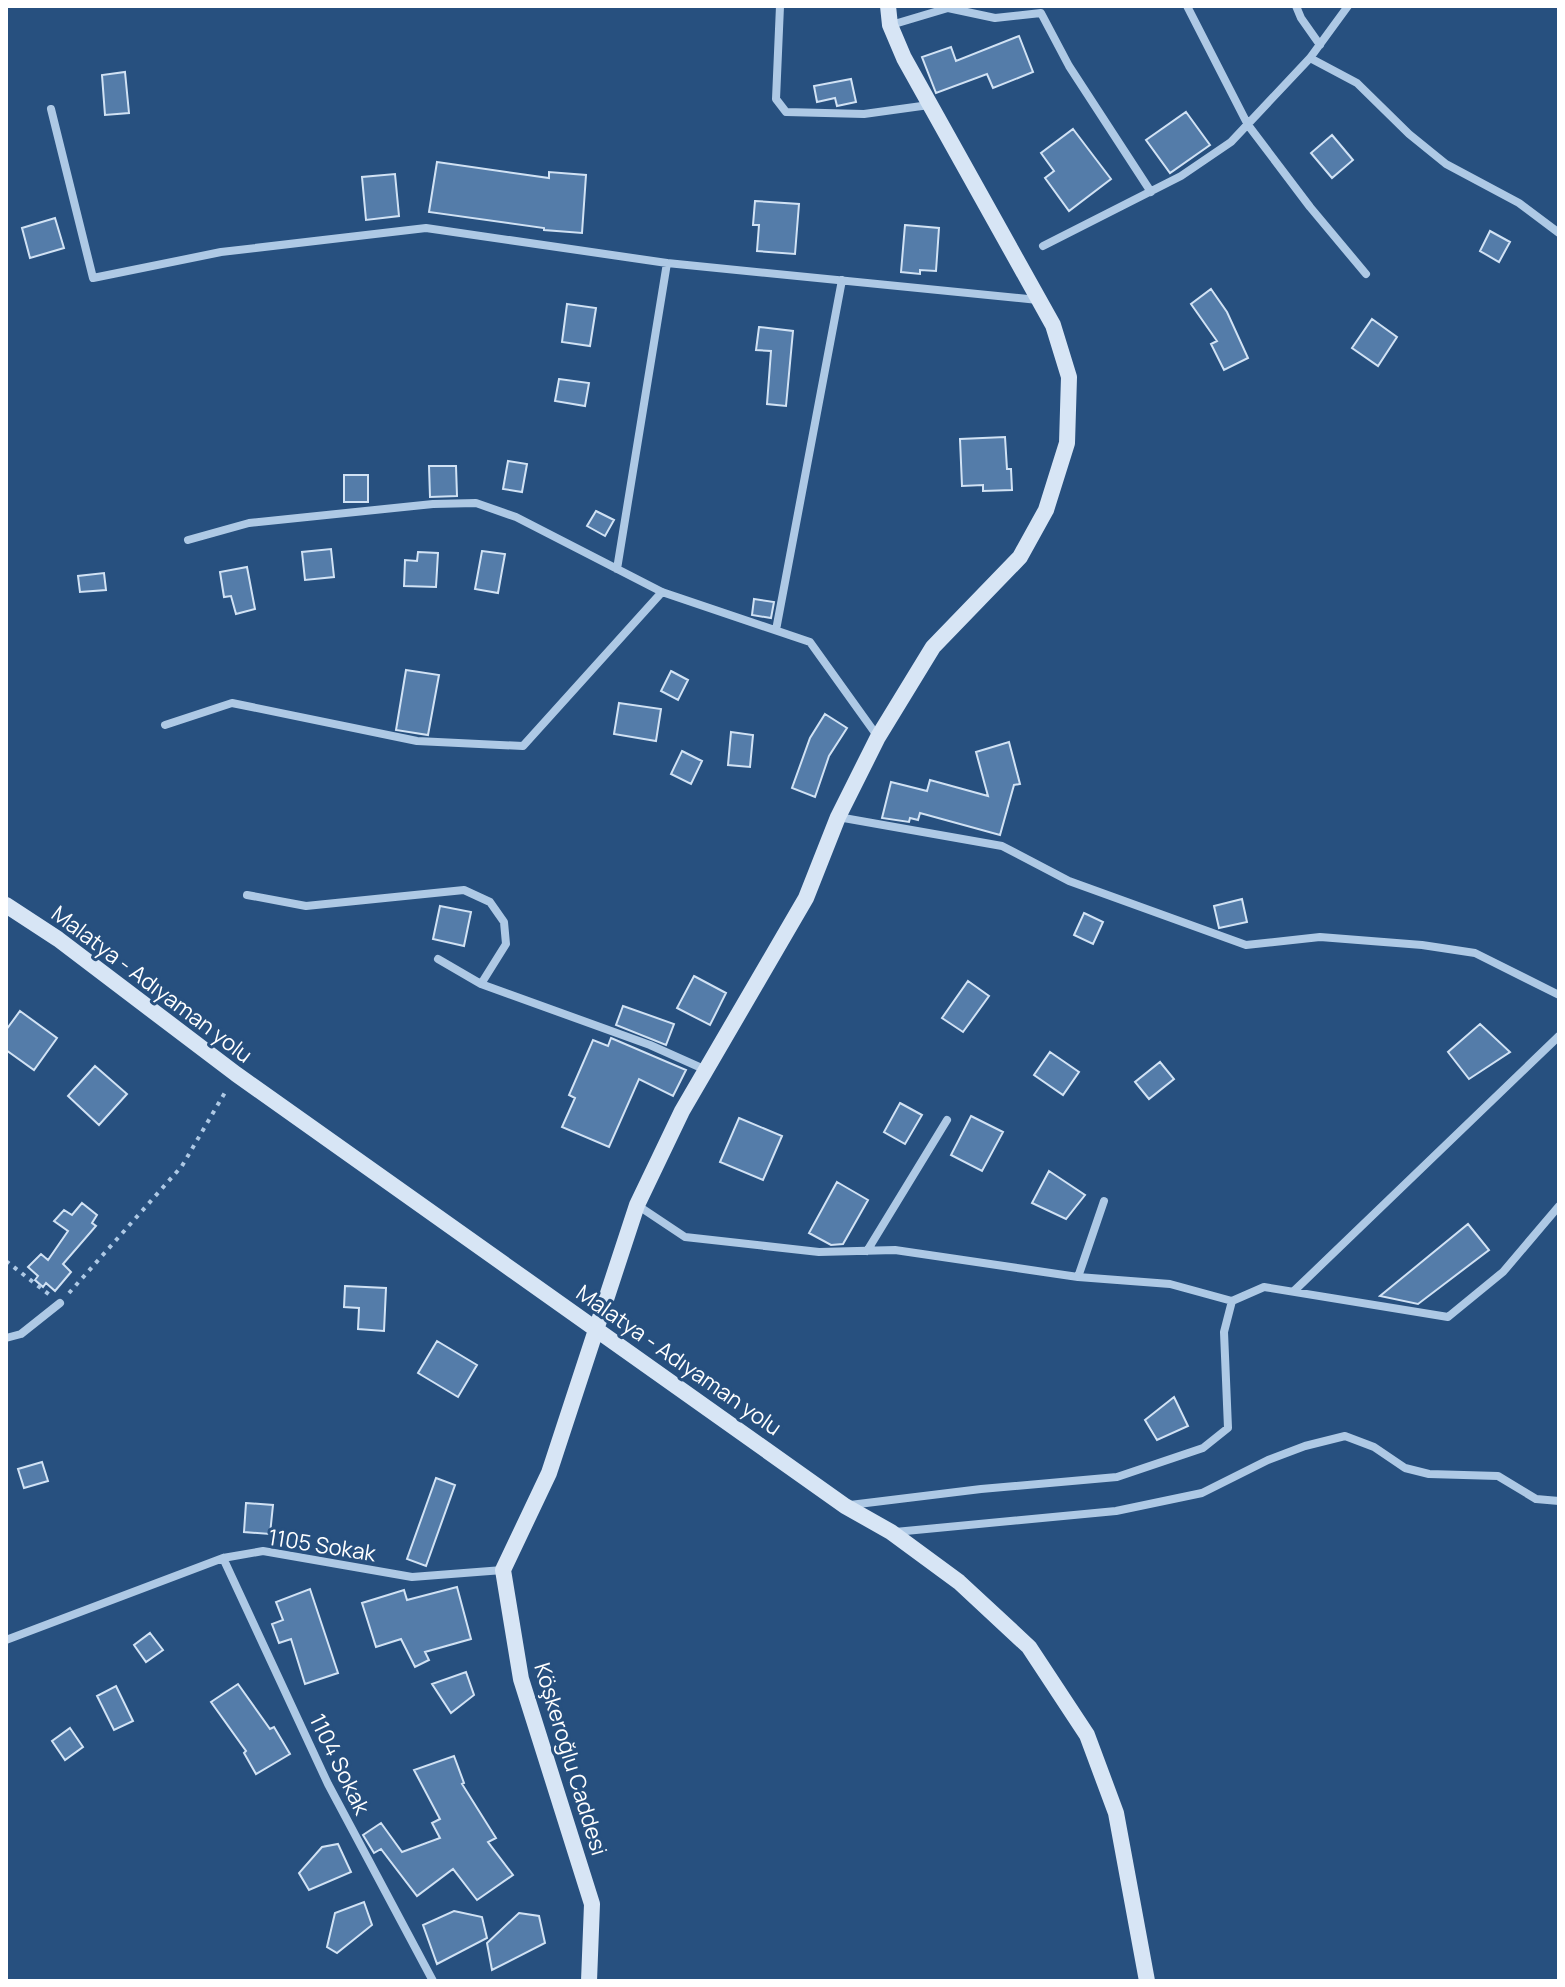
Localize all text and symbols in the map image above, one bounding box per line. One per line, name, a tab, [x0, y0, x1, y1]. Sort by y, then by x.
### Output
street label: Malatya - Adıyaman yolu	[45, 899, 259, 1069]
street label: Malatya - Adıyaman yolu	[570, 1278, 788, 1442]
street label: 1105 Sokak	[266, 1522, 379, 1568]
street label: Köşkeroğlu Caddesi	[527, 1659, 615, 1859]
street label: 1104 Sokak	[303, 1709, 378, 1820]

